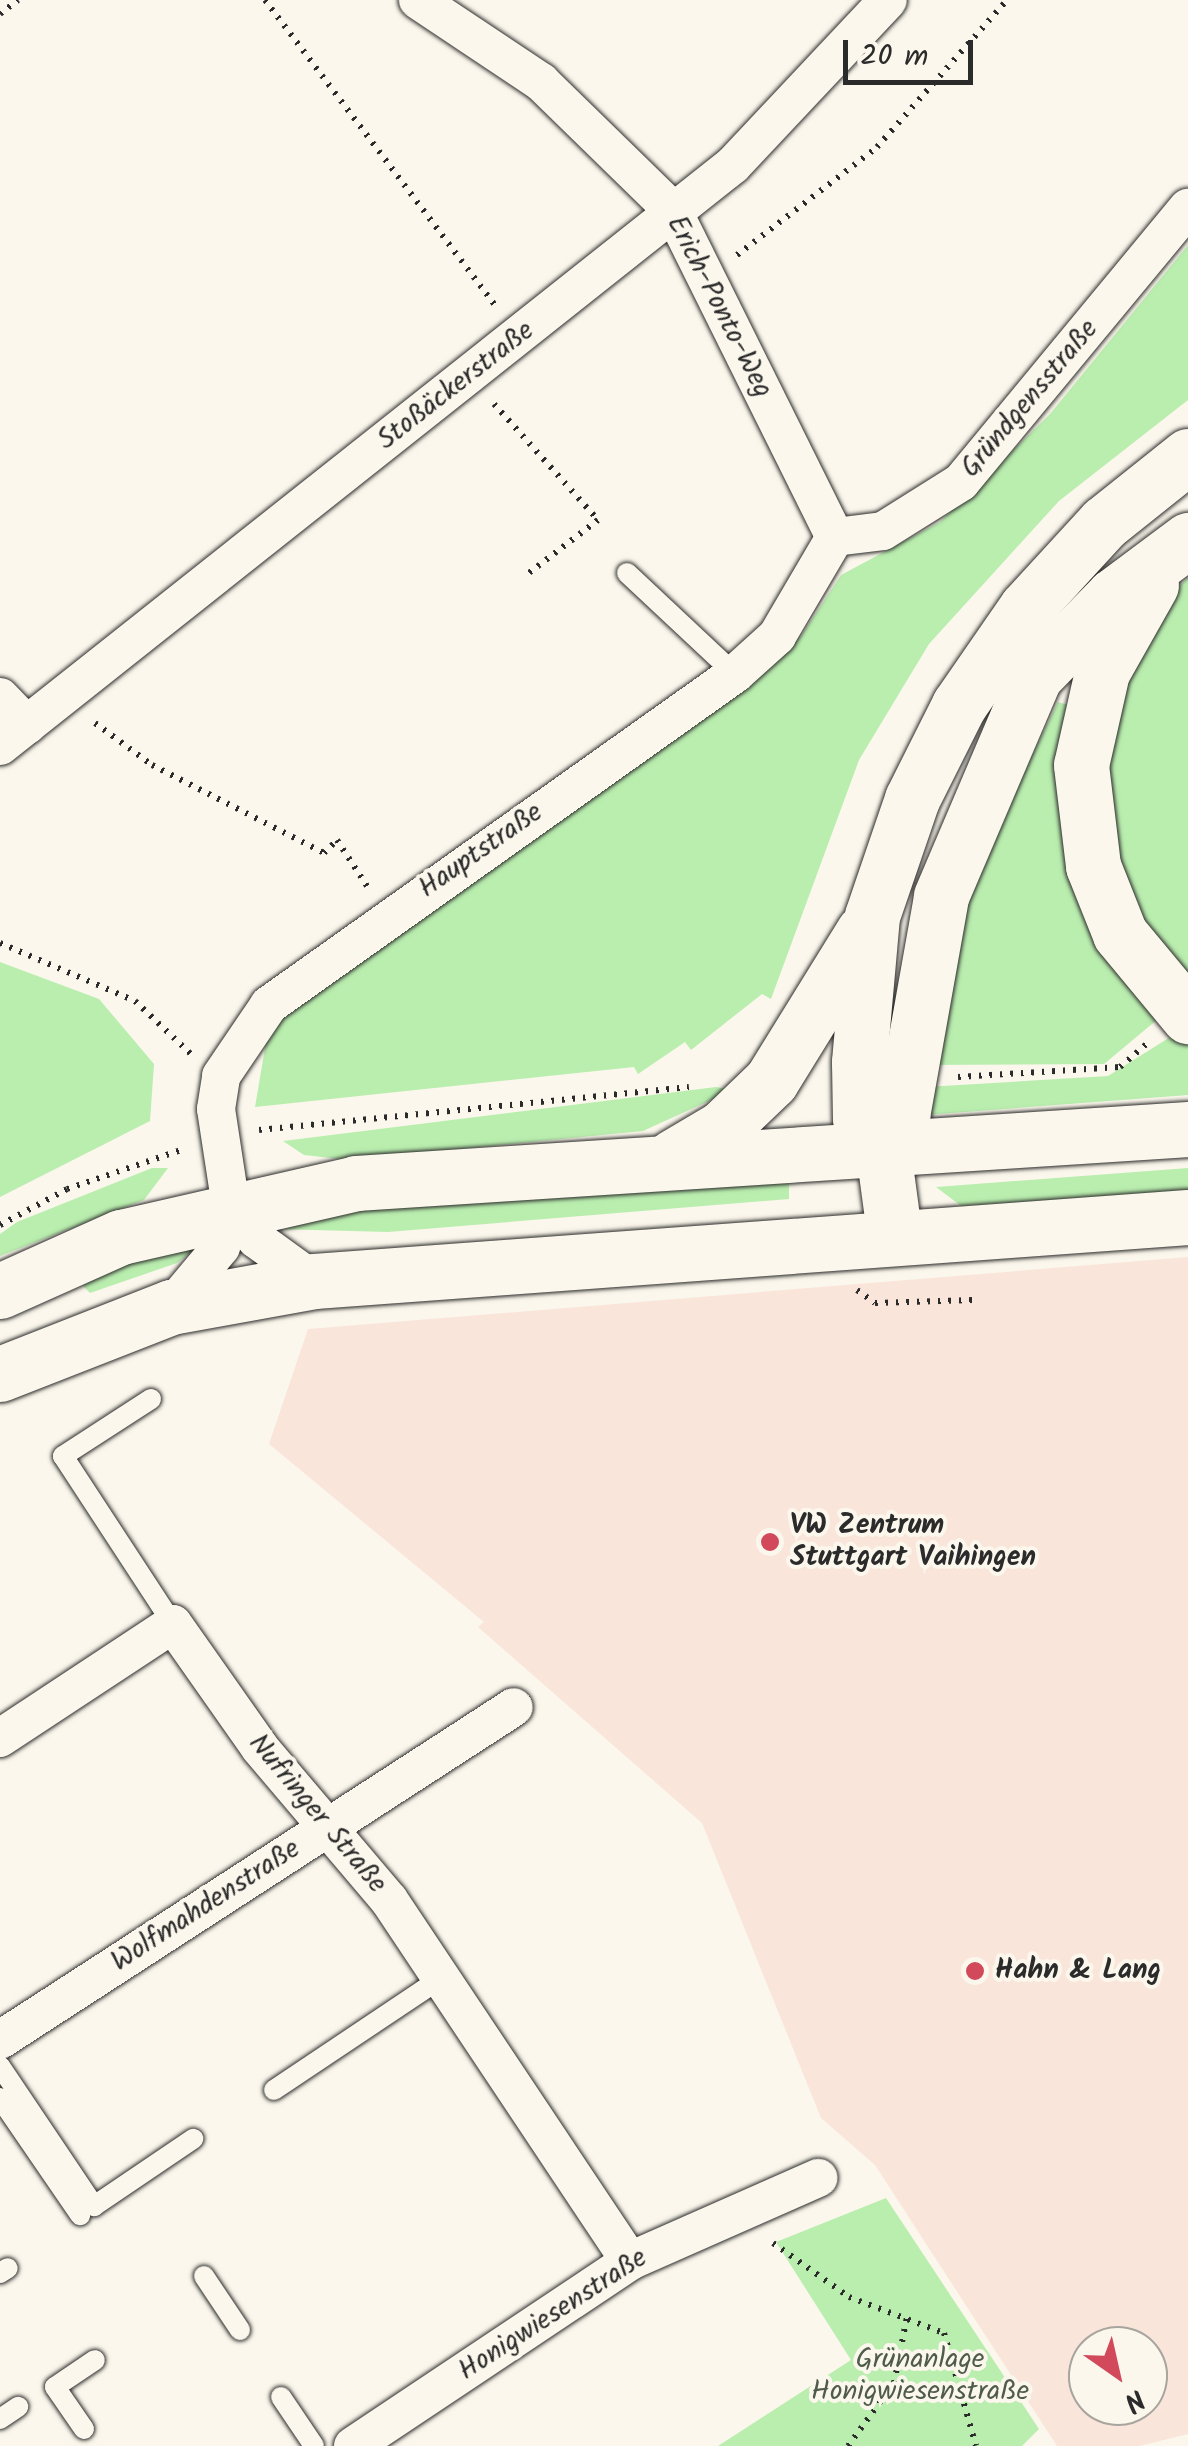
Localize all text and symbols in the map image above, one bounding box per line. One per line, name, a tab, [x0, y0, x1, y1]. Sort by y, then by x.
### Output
scale bar	[848, 20, 978, 82]
text: 20 m	[860, 33, 928, 81]
street label: Erich-Ponto-Weg	[659, 210, 779, 404]
street label: Gründgensstraße	[954, 313, 1106, 485]
street label: Stoßäckerstraße	[371, 314, 541, 458]
street label: Hauptstraße	[412, 796, 550, 906]
place label: VW Zentrum Stuttgart Vaihingen	[790, 1509, 1036, 1575]
marker: VW Zentrum Stuttgart Vaihingen	[759, 1531, 781, 1553]
street label: Nufringer Straße	[241, 1728, 393, 1900]
street label: Wolfmahdenstraße	[105, 1833, 307, 1979]
place label: Hahn & Lang	[995, 1954, 1161, 1988]
marker: Hahn & Lang	[964, 1960, 986, 1982]
street label: Honigwiesenstraße	[452, 2242, 654, 2388]
north arrow	[1068, 2326, 1168, 2426]
park label: Grünanlage Honigwiesenstraße	[811, 2343, 1029, 2409]
text: N	[1114, 2376, 1154, 2423]

